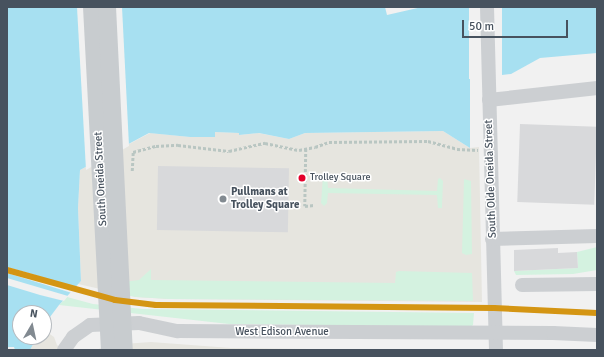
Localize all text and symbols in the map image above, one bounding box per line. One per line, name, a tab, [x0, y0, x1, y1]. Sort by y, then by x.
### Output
scale bar	[464, 12, 570, 38]
text: 50 m	[469, 19, 494, 34]
street label: South Olde Oneida Street	[482, 120, 500, 238]
street label: South Oneida Street	[92, 132, 110, 226]
place label: Trolley Square	[310, 172, 370, 184]
marker: Trolley Square	[297, 173, 307, 183]
place label: Pullmans at Trolley Square	[231, 186, 299, 212]
marker: Pullmans at Trolley Square	[218, 194, 228, 204]
north arrow	[12, 305, 52, 345]
text: N	[29, 307, 39, 321]
street label: West Edison Avenue	[235, 325, 329, 339]

